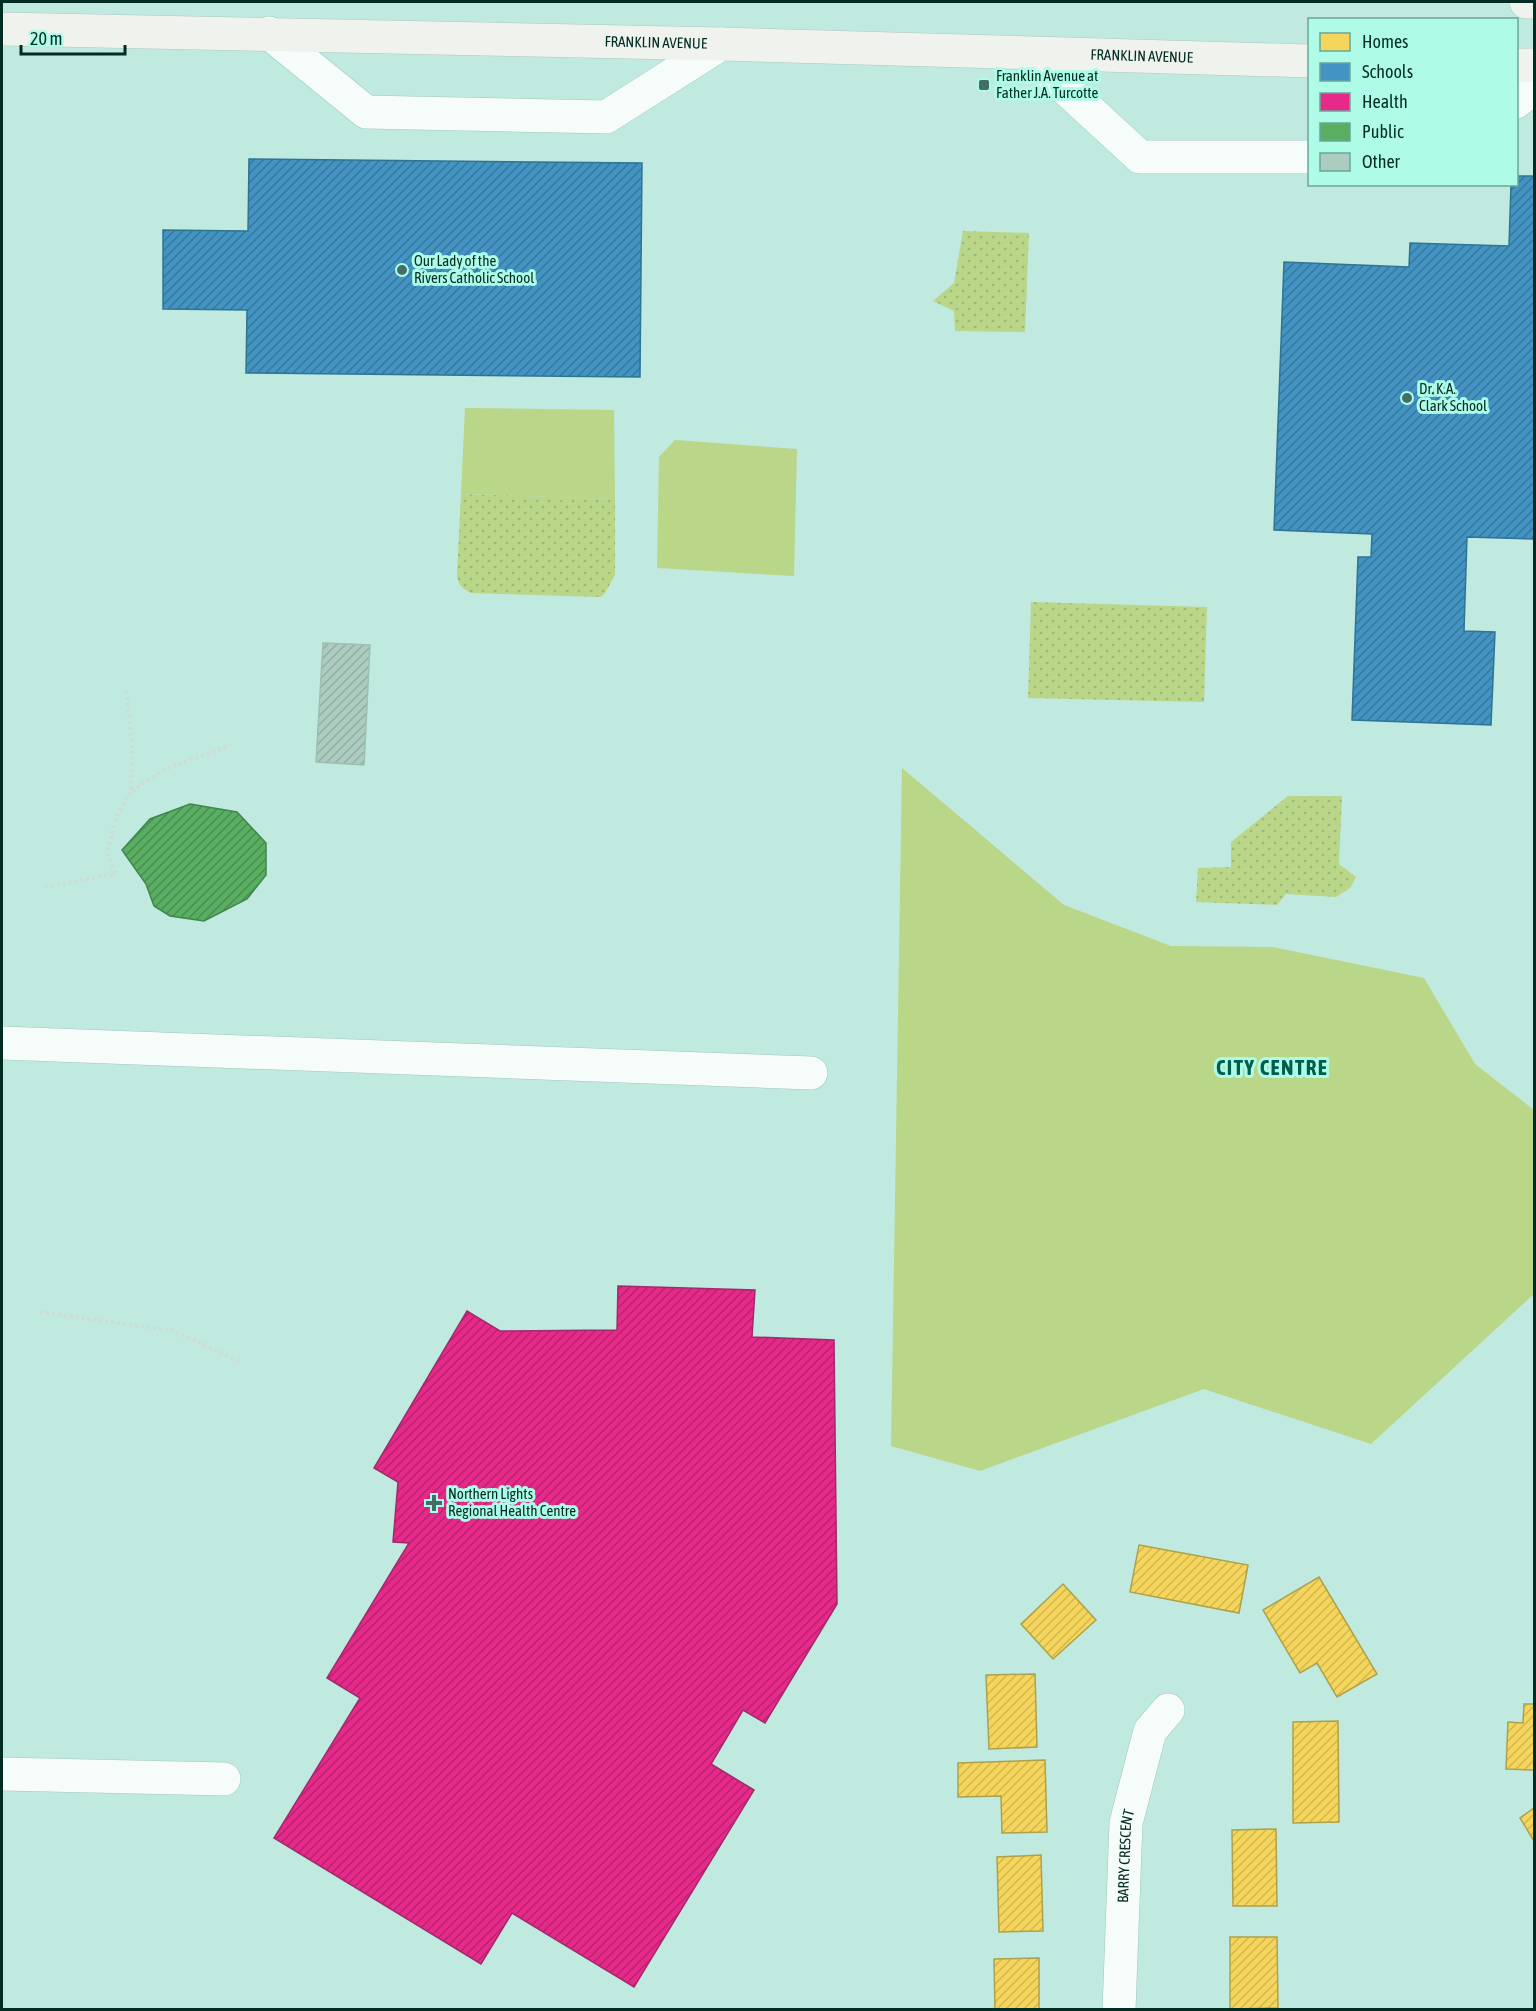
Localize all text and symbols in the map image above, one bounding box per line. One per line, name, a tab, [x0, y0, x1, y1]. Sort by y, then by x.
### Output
scale bar	[21, 18, 124, 56]
legend	[1308, 18, 1518, 186]
text: 20 m	[30, 28, 62, 49]
text: Homes	[1362, 31, 1408, 52]
street label: FRANKLIN AVENUE	[604, 33, 708, 52]
street label: FRANKLIN AVENUE	[1090, 46, 1194, 66]
text: Schools	[1362, 61, 1413, 82]
place label: Franklin Avenue at Father J.A. Turcotte	[996, 67, 1098, 101]
marker: Franklin Avenue at Father J.A. Turcotte	[977, 78, 991, 92]
text: Health	[1362, 91, 1408, 112]
text: Public	[1362, 121, 1404, 142]
text: Other	[1362, 151, 1401, 172]
place label: Our Lady of the Rivers Catholic School	[414, 252, 534, 286]
marker: Our Lady of the Rivers Catholic School	[395, 263, 409, 277]
place label: Dr. K.A. Clark School	[1419, 380, 1487, 414]
marker: Dr. K.A. Clark School	[1400, 391, 1414, 405]
district label: CITY CENTRE	[1216, 1055, 1328, 1079]
place label: Northern Lights Regional Health Centre	[448, 1485, 576, 1519]
marker: Northern Lights Regional Health Centre	[425, 1494, 443, 1512]
street label: BARRY CRESCENT	[1114, 1807, 1137, 1903]

